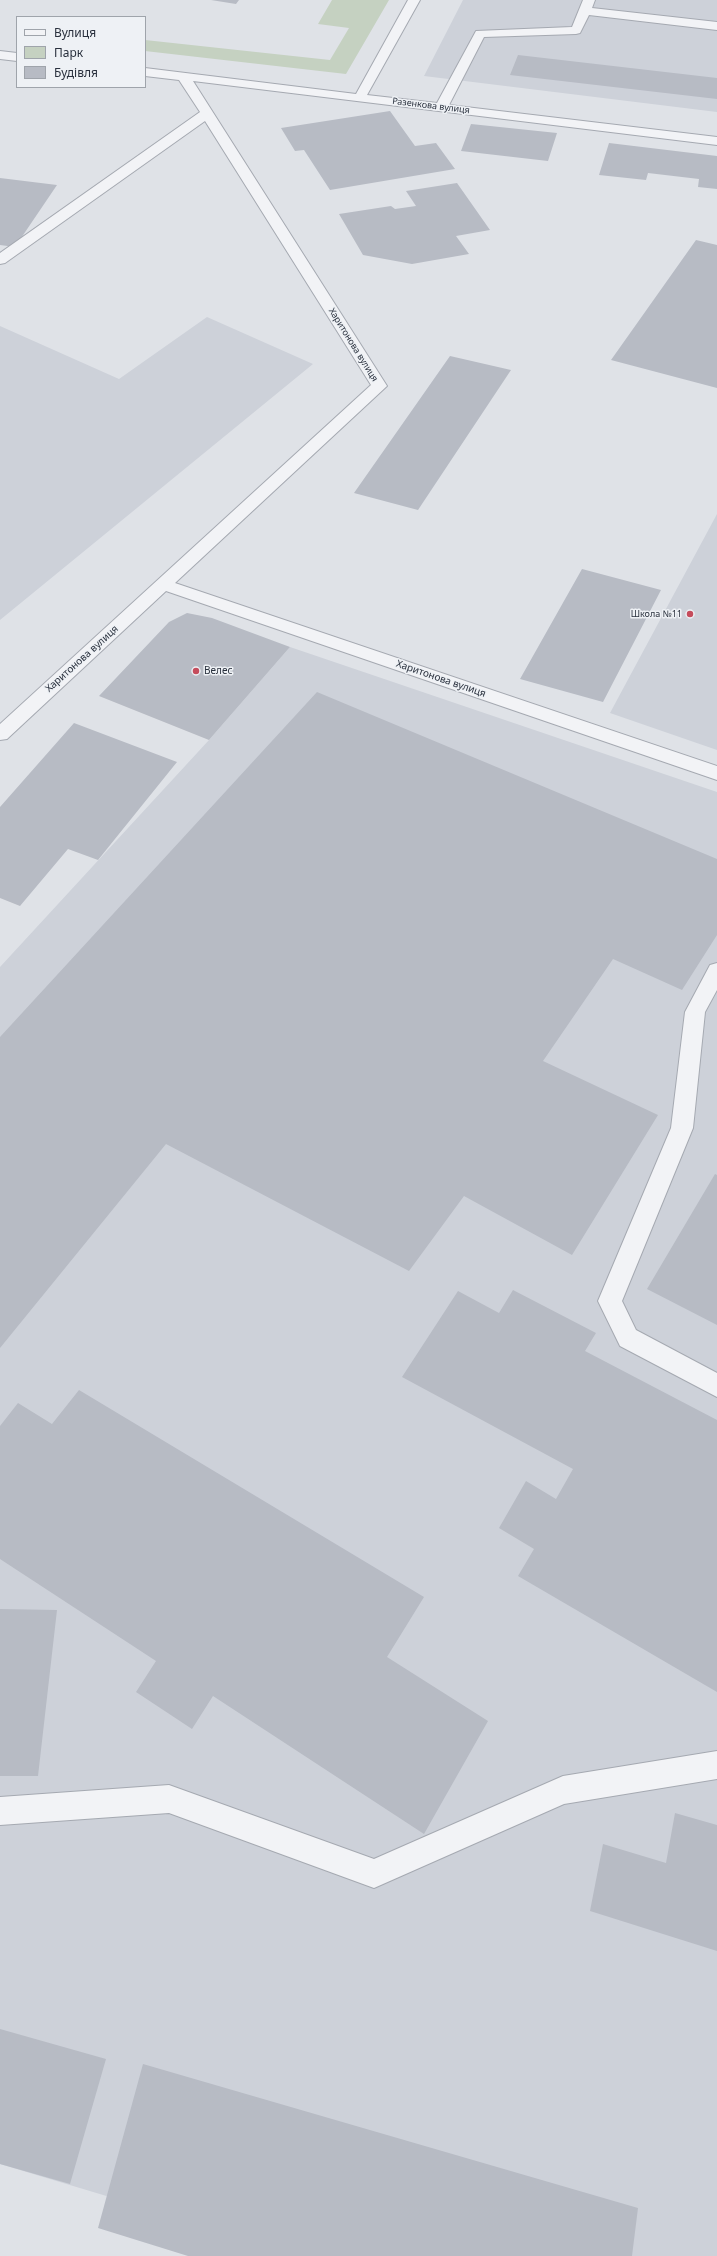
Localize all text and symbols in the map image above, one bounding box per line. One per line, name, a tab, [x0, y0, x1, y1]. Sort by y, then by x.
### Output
legend	[16, 16, 146, 88]
text: Вулиця	[54, 24, 96, 41]
text: Парк	[54, 44, 83, 61]
text: Будівля	[54, 64, 98, 81]
street label: Разенкова вулиця	[392, 96, 470, 116]
street label: Харитонова вулиця	[326, 306, 380, 384]
place label: Школа №11	[631, 609, 682, 619]
marker: Школа №11	[685, 609, 695, 619]
street label: Харитонова вулиця	[43, 623, 121, 695]
street label: Харитонова вулиця	[395, 658, 487, 700]
place label: Велес	[204, 665, 232, 677]
marker: Велес	[191, 666, 201, 676]

